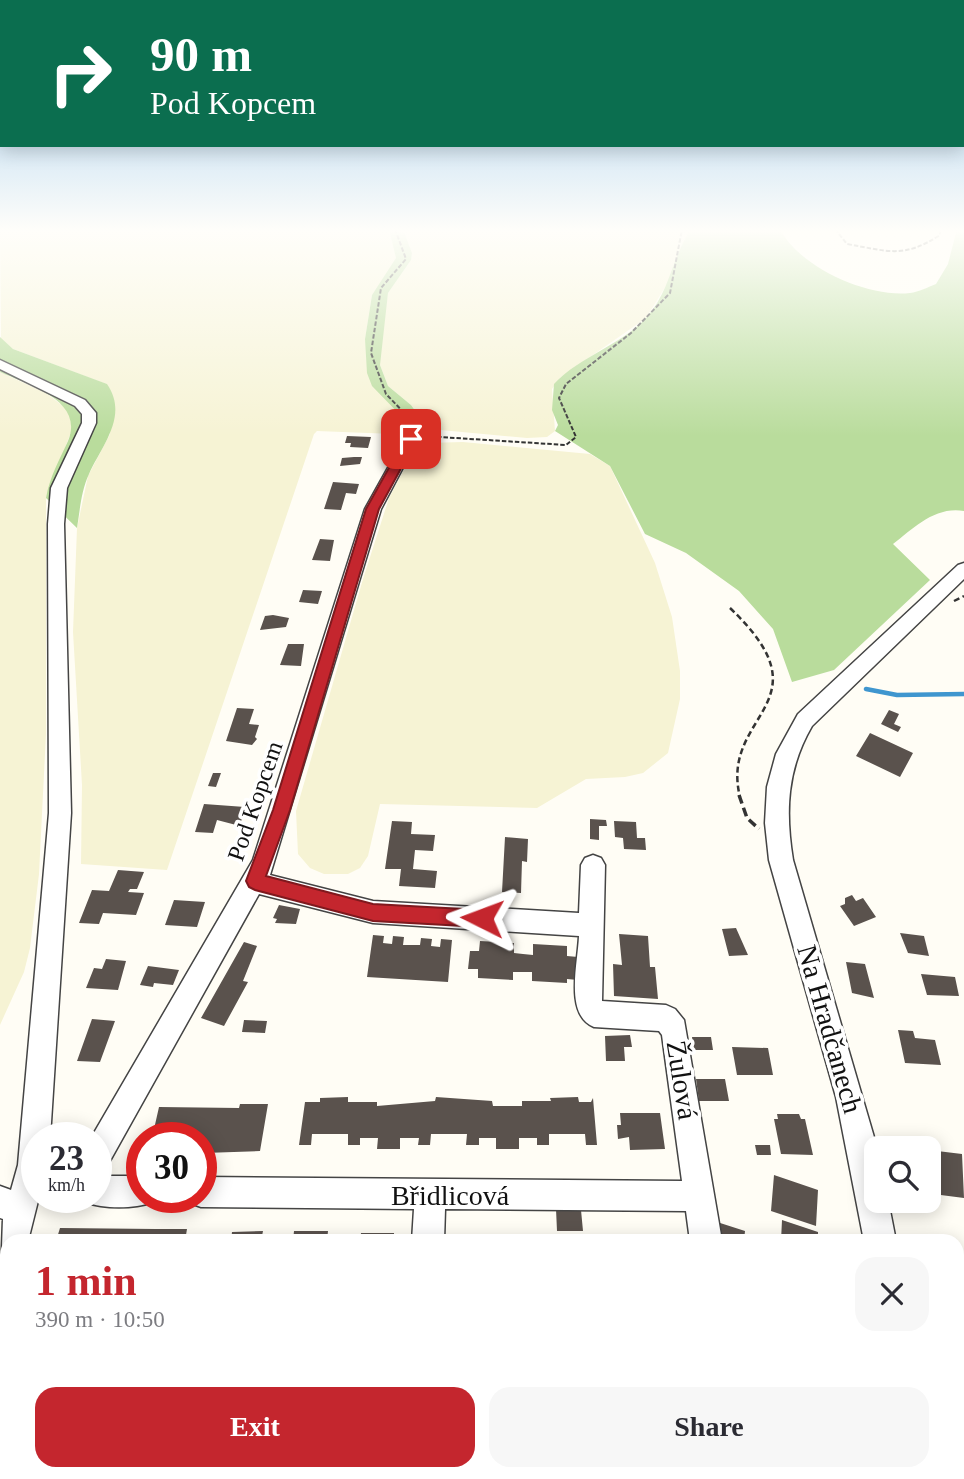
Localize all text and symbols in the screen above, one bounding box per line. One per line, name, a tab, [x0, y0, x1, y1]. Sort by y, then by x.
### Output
text: 90 m	[150, 27, 252, 82]
icon: right	[35, 28, 126, 119]
text: Pod Kopcem	[150, 85, 316, 121]
pin	[381, 409, 441, 469]
icon: arrive	[392, 420, 430, 458]
street label: Pod Kopcem	[222, 738, 288, 864]
position arrow	[445, 881, 519, 955]
street label: Na Hradčanech	[791, 941, 869, 1117]
street label: Žulová	[660, 1038, 704, 1122]
speed limit sign: 30	[126, 1122, 217, 1213]
map controls	[864, 1136, 941, 1213]
button: search	[864, 1136, 941, 1213]
text: 23	[49, 1139, 84, 1178]
text: km/h	[48, 1175, 85, 1195]
street label: Břidlicová	[391, 1180, 510, 1211]
button: close	[855, 1257, 929, 1331]
text: 1 min	[35, 1258, 137, 1304]
text: 390 m · 10:50	[35, 1307, 165, 1332]
button: Exit	[35, 1387, 475, 1467]
button: Share	[489, 1387, 929, 1467]

